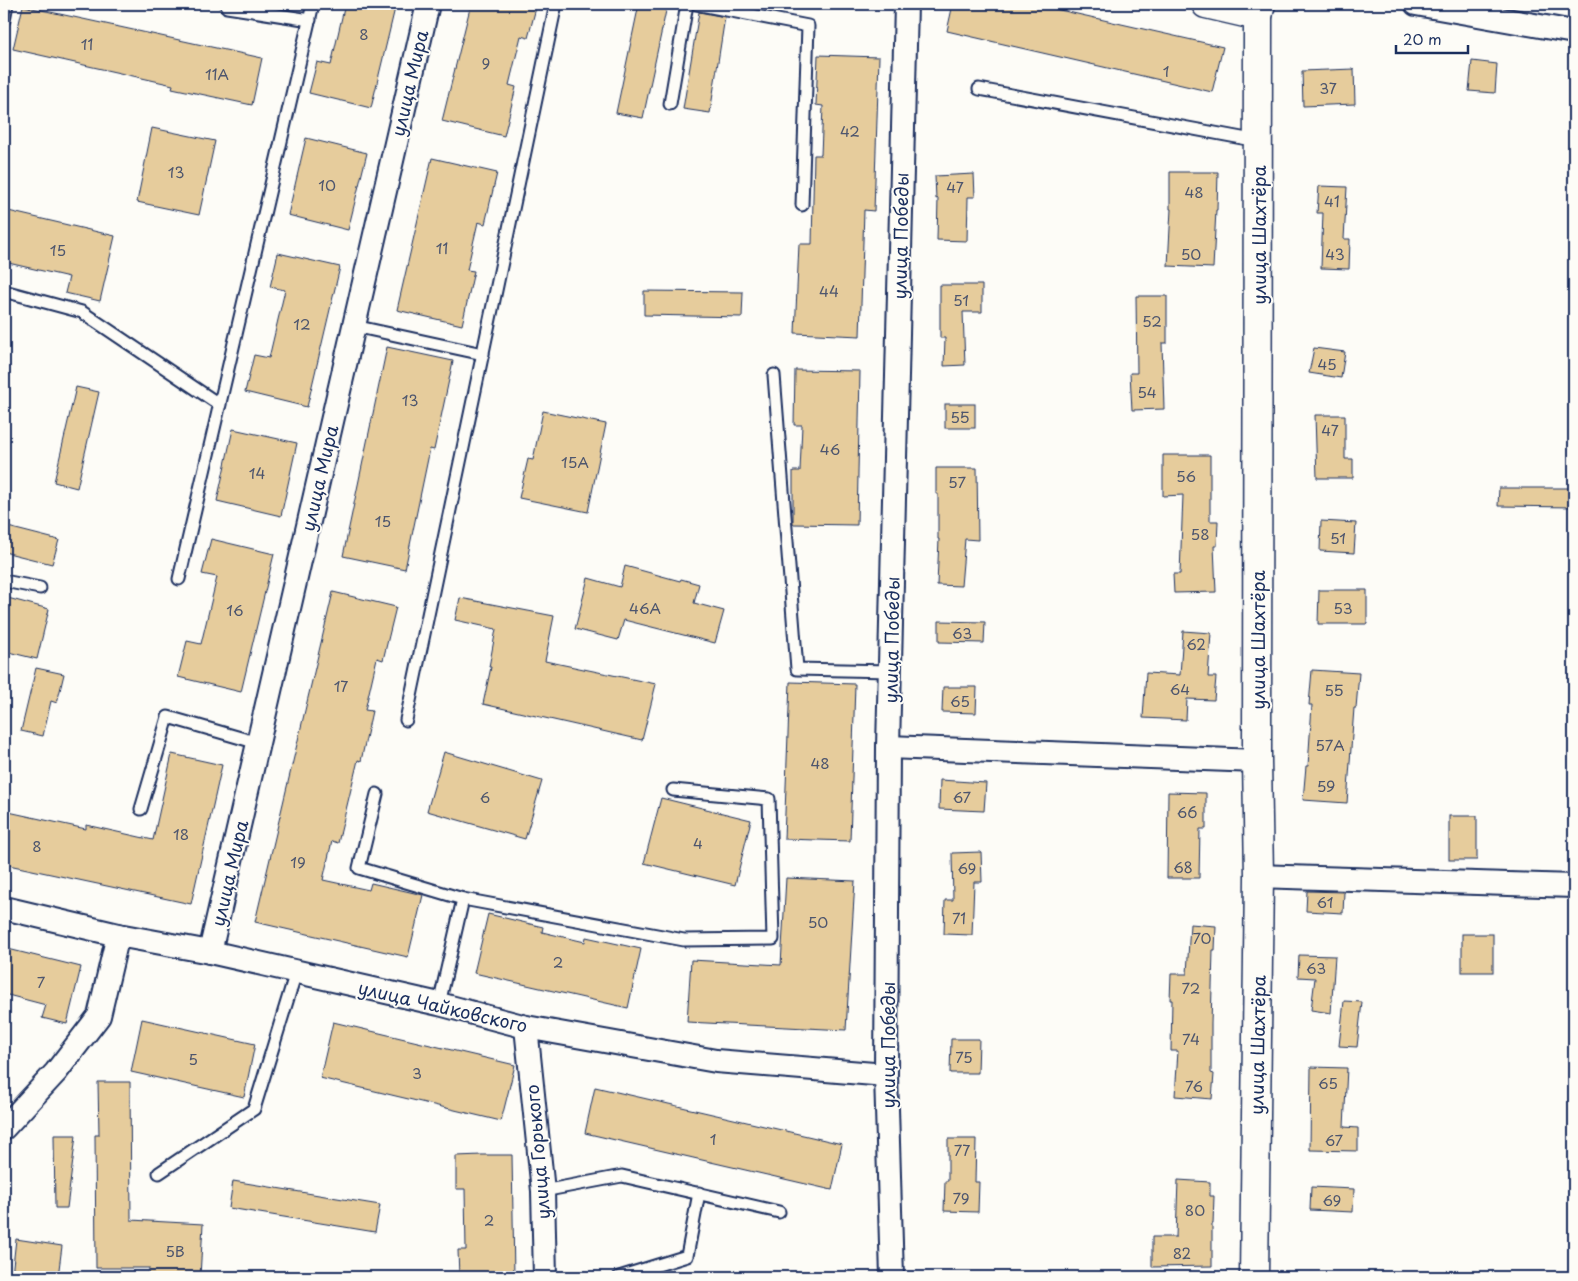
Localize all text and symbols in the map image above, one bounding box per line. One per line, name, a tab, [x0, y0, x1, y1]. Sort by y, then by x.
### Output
house number: 8	[359, 22, 369, 45]
scale bar	[1396, 22, 1468, 54]
street label: улица Мира	[384, 26, 434, 139]
text: 20 m	[1403, 27, 1442, 50]
house number: 11	[81, 32, 93, 55]
house number: 9	[482, 51, 490, 74]
house number: 1	[1163, 59, 1169, 82]
house number: 11А	[205, 62, 229, 85]
house number: 37	[1319, 76, 1337, 99]
house number: 42	[840, 119, 860, 142]
house number: 13	[168, 160, 184, 183]
street label: улица Шахтёра	[1245, 164, 1272, 305]
street label: улица Победы	[885, 172, 915, 300]
house number: 10	[318, 173, 336, 196]
house number: 47	[946, 175, 964, 198]
house number: 48	[1184, 180, 1204, 203]
house number: 41	[1324, 189, 1340, 212]
house number: 11	[436, 236, 448, 259]
house number: 15	[50, 238, 66, 261]
house number: 50	[1181, 242, 1201, 265]
house number: 43	[1325, 242, 1345, 265]
house number: 44	[819, 279, 839, 302]
house number: 51	[953, 288, 969, 311]
house number: 52	[1142, 309, 1162, 332]
house number: 12	[293, 312, 311, 335]
house number: 45	[1317, 352, 1337, 375]
house number: 54	[1137, 380, 1157, 403]
house number: 13	[402, 388, 418, 411]
house number: 55	[950, 405, 970, 428]
house number: 47	[1321, 418, 1339, 441]
street label: улица Мира	[294, 421, 344, 534]
house number: 46	[820, 437, 840, 460]
house number: 15А	[561, 450, 589, 473]
house number: 14	[249, 461, 265, 484]
house number: 56	[1176, 464, 1196, 487]
house number: 57	[948, 470, 966, 493]
house number: 15	[375, 509, 391, 532]
house number: 58	[1190, 522, 1210, 545]
house number: 51	[1330, 526, 1346, 549]
street label: улица Шахтёра	[1244, 569, 1271, 710]
street label: улица Победы	[876, 576, 906, 704]
house number: 46А	[629, 596, 661, 619]
house number: 53	[1333, 596, 1353, 619]
house number: 16	[226, 598, 244, 621]
house number: 63	[952, 621, 972, 644]
house number: 62	[1186, 632, 1206, 655]
house number: 17	[334, 674, 348, 697]
house number: 64	[1170, 677, 1190, 700]
house number: 55	[1324, 678, 1344, 701]
house number: 65	[950, 689, 970, 712]
house number: 57А	[1315, 733, 1345, 756]
house number: 48	[810, 751, 830, 774]
house number: 59	[1317, 774, 1335, 797]
house number: 6	[480, 785, 490, 808]
house number: 67	[953, 785, 972, 808]
house number: 66	[1177, 800, 1197, 823]
street label: улица Мира	[204, 816, 254, 929]
house number: 18	[173, 822, 189, 845]
house number: 4	[693, 831, 703, 854]
house number: 8	[32, 834, 42, 857]
house number: 19	[290, 850, 306, 873]
house number: 68	[1173, 855, 1193, 878]
house number: 69	[958, 856, 976, 879]
house number: 61	[1317, 890, 1333, 913]
house number: 71	[952, 906, 966, 929]
house number: 50	[808, 910, 828, 933]
house number: 70	[1192, 926, 1212, 949]
house number: 2	[553, 950, 563, 973]
house number: 63	[1306, 956, 1326, 979]
house number: 7	[37, 970, 46, 993]
street label: улица Чайковского	[356, 973, 530, 1039]
street label: улица Шахтёра	[1242, 974, 1272, 1115]
house number: 72	[1182, 976, 1200, 999]
street label: улица Победы	[874, 982, 901, 1108]
house number: 74	[1182, 1027, 1200, 1050]
house number: 75	[955, 1045, 973, 1068]
house number: 5	[188, 1047, 198, 1070]
house number: 3	[412, 1061, 422, 1084]
house number: 65	[1318, 1071, 1338, 1094]
house number: 76	[1185, 1074, 1203, 1097]
street label: улица Горького	[518, 1083, 556, 1221]
house number: 1	[710, 1127, 716, 1150]
house number: 67	[1325, 1128, 1344, 1151]
house number: 77	[954, 1138, 970, 1161]
house number: 79	[952, 1186, 970, 1209]
house number: 69	[1323, 1188, 1341, 1211]
house number: 80	[1185, 1198, 1205, 1221]
house number: 2	[484, 1208, 494, 1231]
house number: 5В	[165, 1239, 185, 1262]
house number: 82	[1173, 1241, 1191, 1264]

